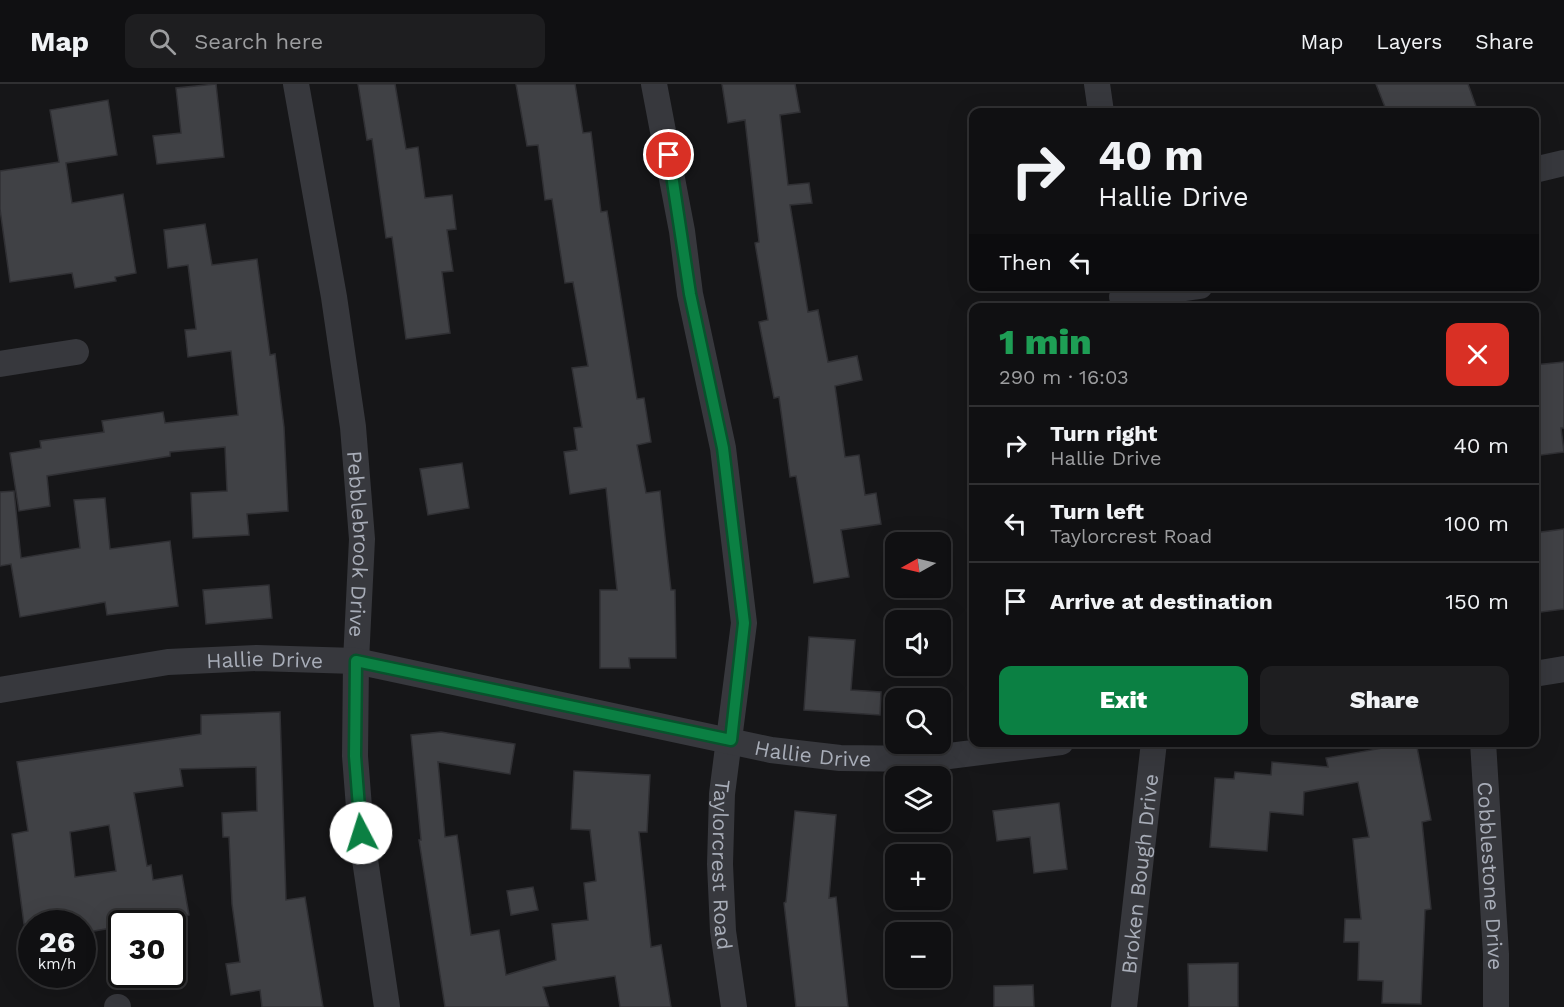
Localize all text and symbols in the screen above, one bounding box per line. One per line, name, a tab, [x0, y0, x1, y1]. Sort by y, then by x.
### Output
search box	[125, 14, 545, 68]
text: Map	[30, 25, 89, 58]
icon: search	[146, 25, 179, 58]
text: Search here	[194, 29, 323, 54]
text: Map	[1300, 29, 1343, 54]
text: Layers	[1376, 29, 1442, 54]
text: Share	[1475, 29, 1534, 54]
pin	[643, 129, 694, 180]
text: 40 m	[1098, 131, 1204, 180]
icon: right	[999, 132, 1077, 210]
icon: arrive	[652, 138, 685, 171]
text: Hallie Drive	[1098, 181, 1249, 213]
icon: left	[1064, 246, 1097, 279]
text: Then	[999, 250, 1052, 275]
text: 1 min	[999, 321, 1092, 363]
button: close	[1446, 323, 1509, 386]
text: 290 m · 16:03	[999, 365, 1129, 389]
text: Turn right	[1050, 421, 1157, 446]
icon: right	[999, 429, 1032, 462]
text: 40 m	[1453, 433, 1509, 458]
text: Hallie Drive	[1050, 446, 1162, 470]
street label: Pebblebrook Drive	[342, 450, 375, 638]
text: Turn left	[1050, 499, 1144, 524]
icon: left	[999, 507, 1032, 540]
text: 100 m	[1445, 511, 1509, 536]
text: Taylorcrest Road	[1050, 524, 1212, 548]
north arrow	[885, 532, 951, 598]
map controls	[885, 532, 951, 988]
icon: arrive	[999, 585, 1032, 618]
text: Arrive at destination	[1050, 589, 1273, 614]
text: 150 m	[1445, 589, 1509, 614]
button: sound	[885, 610, 951, 676]
street label: Hallie Drive	[205, 645, 324, 673]
button: Exit	[999, 666, 1248, 735]
button: Share	[1260, 666, 1509, 735]
button: search	[885, 688, 951, 754]
street label: Hallie Drive	[752, 734, 871, 771]
button: layers	[885, 766, 951, 832]
street label: Broken Bough Drive	[1115, 772, 1163, 975]
street label: Taylorcrest Road	[707, 778, 738, 951]
street label: Cobblestone Drive	[1473, 781, 1509, 970]
position arrow	[329, 801, 393, 865]
button: +	[885, 844, 951, 910]
speed limit sign: 30	[108, 910, 186, 988]
button: −	[885, 922, 951, 988]
text: 26	[39, 924, 75, 959]
text: km/h	[38, 955, 76, 973]

